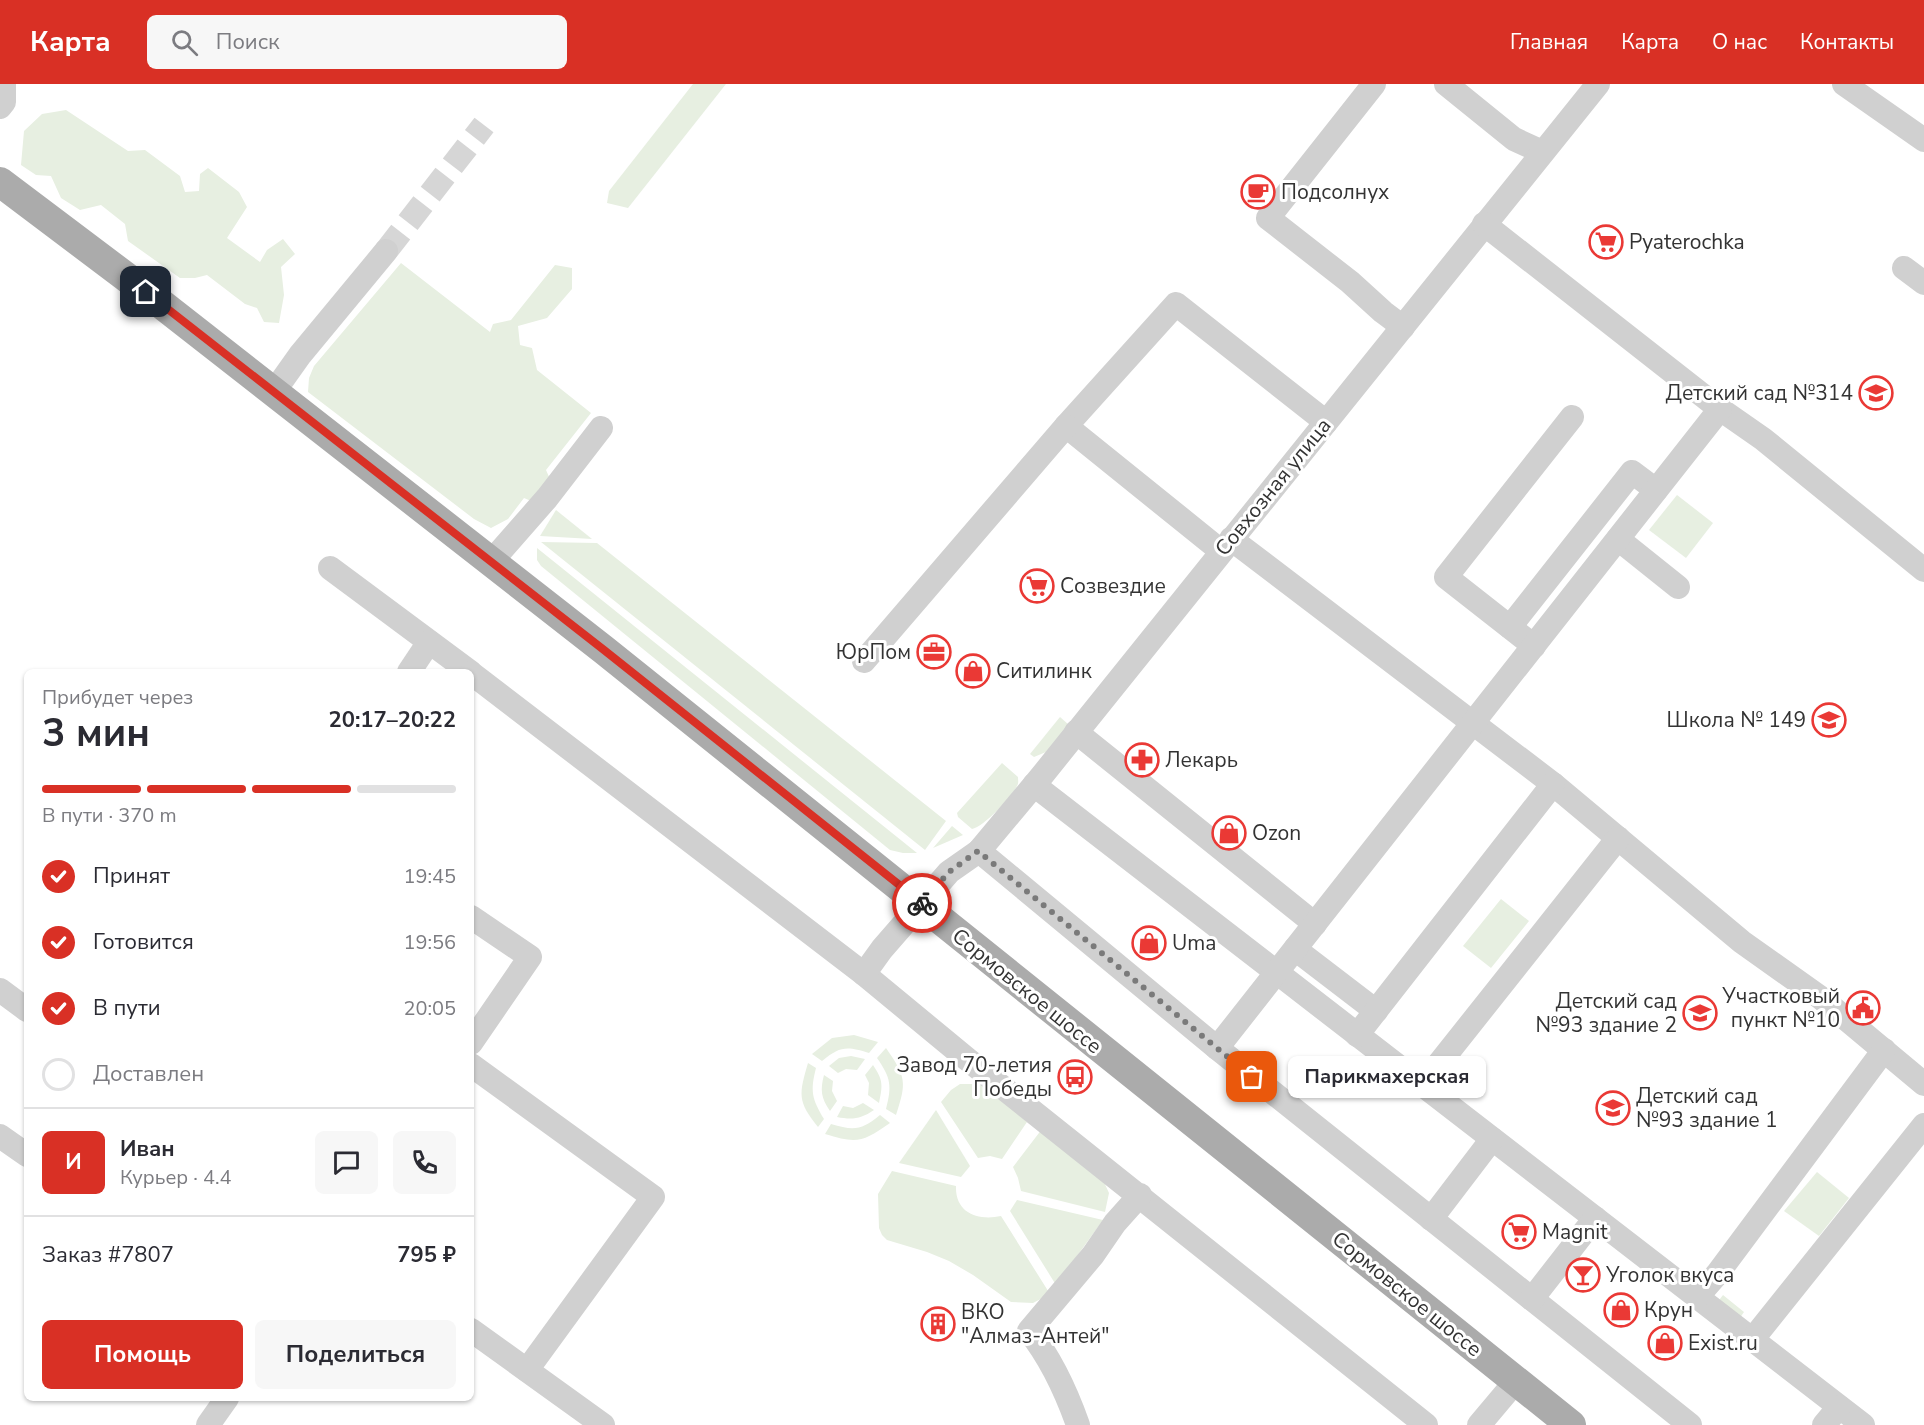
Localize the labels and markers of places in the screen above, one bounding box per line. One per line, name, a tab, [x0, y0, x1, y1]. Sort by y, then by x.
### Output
cafe icon: Подсолнух	[1240, 174, 1276, 210]
place label: Подсолнух	[1281, 178, 1389, 206]
supermarket icon: Pyaterochka	[1588, 224, 1624, 260]
place label: Pyaterochka	[1629, 228, 1745, 256]
pin	[120, 266, 171, 317]
school or university icon: Детский сад №314	[1858, 375, 1894, 411]
place label: Детский сад №314	[1666, 379, 1853, 407]
supermarket icon: Созвездие	[1019, 568, 1055, 604]
place label: Созвездие	[1060, 572, 1166, 600]
office icon: ЮрПом	[916, 634, 952, 670]
place label: ЮрПом	[836, 638, 911, 666]
shop icon: Ситилинк	[955, 653, 991, 689]
place label: Ситилинк	[996, 657, 1093, 685]
school or university icon: Школа № 149	[1811, 702, 1847, 738]
place label: Школа № 149	[1667, 706, 1806, 734]
pharmacy icon: Лекарь	[1124, 742, 1160, 778]
place label: Лекарь	[1165, 746, 1238, 774]
shop icon: Ozon	[1211, 815, 1247, 851]
place label: Ozon	[1252, 819, 1301, 847]
shop icon: Uma	[1131, 925, 1167, 961]
place label: Uma	[1172, 929, 1216, 957]
place label: Участковый пункт №10	[1721, 982, 1840, 1034]
place label: Детский сад №93 здание 2	[1535, 987, 1677, 1039]
public building icon: Участковый пункт №10	[1845, 990, 1881, 1026]
school or university icon: Детский сад №93 здание 2	[1682, 995, 1718, 1031]
place label: Завод 70-летия Победы	[896, 1051, 1052, 1103]
pin	[1226, 1051, 1277, 1102]
callout: Парикмахерская	[1288, 1056, 1486, 1098]
bus stop icon: Завод 70-летия Победы	[1057, 1059, 1093, 1095]
place label: Детский сад №93 здание 1	[1636, 1082, 1778, 1134]
school or university icon: Детский сад №93 здание 1	[1595, 1090, 1631, 1126]
supermarket icon: Magnit	[1501, 1214, 1537, 1250]
place label: Magnit	[1542, 1218, 1608, 1246]
bar icon: Уголок вкуса	[1565, 1257, 1601, 1293]
place label: Уголок вкуса	[1605, 1261, 1734, 1289]
shop icon: Крун	[1603, 1292, 1639, 1328]
place label: Крун	[1644, 1296, 1693, 1324]
place label: ВКО "Алмаз-Антей"	[961, 1298, 1110, 1350]
building icon: ВКО "Алмаз-Антей"	[920, 1306, 956, 1342]
shop icon: Exist.ru	[1647, 1325, 1683, 1361]
place label: Exist.ru	[1688, 1329, 1758, 1357]

